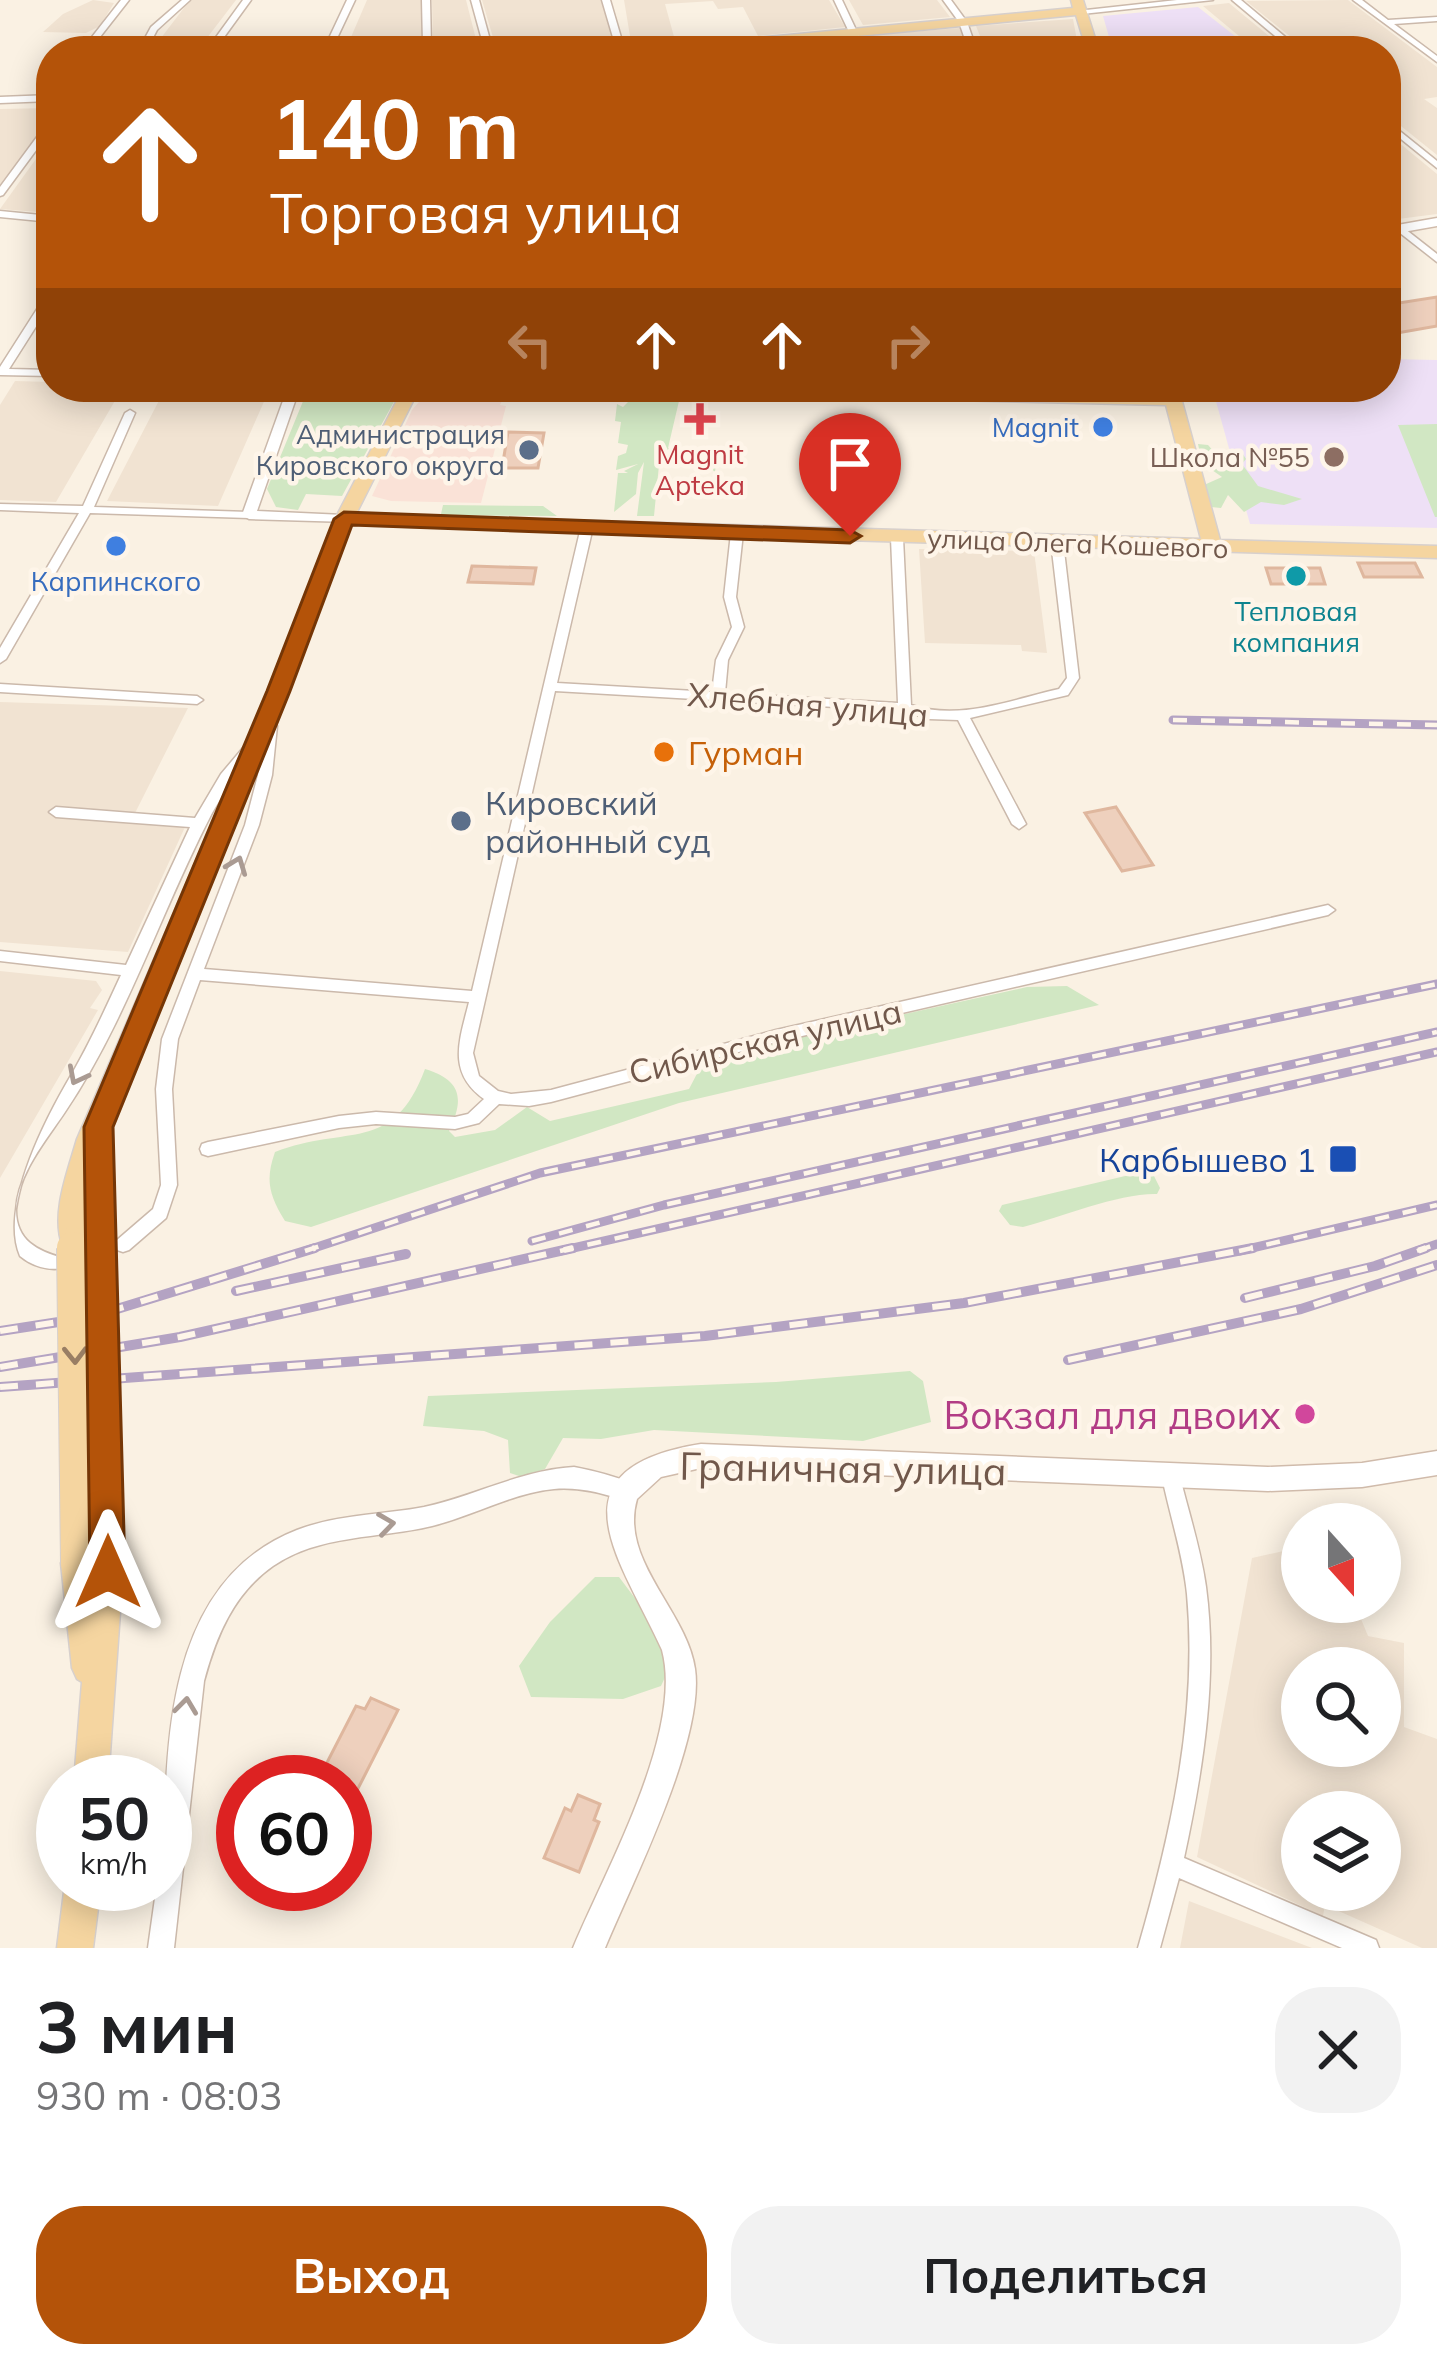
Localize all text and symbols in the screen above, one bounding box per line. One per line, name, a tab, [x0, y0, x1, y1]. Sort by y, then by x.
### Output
text: 140 m	[270, 75, 520, 180]
icon: ahead	[72, 84, 228, 240]
text: Торговая улица	[270, 179, 682, 247]
icon: left	[497, 312, 563, 378]
icon: ahead	[623, 312, 689, 378]
icon: ahead	[749, 312, 815, 378]
icon: right	[875, 312, 941, 378]
marker: Magnit Apteka	[687, 406, 713, 432]
place label: Magnit	[992, 410, 1079, 444]
pin	[799, 413, 901, 536]
marker: Magnit	[1090, 414, 1116, 440]
place label: Администрация Кировского округа	[256, 417, 505, 482]
icon: arrive	[817, 431, 883, 497]
marker: Администрация Кировского округа	[516, 437, 542, 463]
place label: Magnit Apteka	[655, 437, 745, 502]
place label: Школа №55	[1150, 440, 1310, 474]
marker: Школа №55	[1321, 444, 1347, 470]
street label: улица Олега Кошевого	[927, 521, 1229, 565]
marker: Карпинского	[103, 533, 129, 559]
marker: Тепловая компания	[1283, 563, 1309, 589]
place label: Карпинского	[31, 564, 201, 598]
place label: Тепловая компания	[1232, 594, 1360, 659]
street label: Хлебная улица	[686, 673, 930, 735]
place label: Гурман	[688, 732, 803, 773]
marker: Гурман	[651, 739, 677, 765]
place label: Кировский районный суд	[485, 782, 711, 861]
marker: Кировский районный суд	[448, 808, 474, 834]
one-way arrow	[222, 855, 247, 876]
street label: Сибирская улица	[625, 990, 905, 1092]
one-way arrow	[69, 1063, 92, 1085]
place label: Карбышево 1	[1099, 1139, 1316, 1180]
marker: Карбышево 1	[1327, 1143, 1359, 1175]
one-way arrow	[61, 1347, 87, 1365]
place label: Вокзал для двоих	[943, 1390, 1281, 1439]
marker: Вокзал для двоих	[1292, 1401, 1318, 1427]
street label: Граничная улица	[679, 1441, 1007, 1495]
north arrow	[1281, 1503, 1401, 1623]
map controls	[1281, 1503, 1401, 1911]
position arrow	[45, 1509, 171, 1635]
one-way arrow	[376, 1512, 396, 1538]
button: search	[1281, 1647, 1401, 1767]
one-way arrow	[173, 1697, 199, 1716]
speed limit sign: 60	[216, 1755, 372, 1911]
text: 50	[78, 1780, 150, 1855]
button: layers	[1281, 1791, 1401, 1911]
text: km/h	[80, 1844, 148, 1882]
text: 3 мин	[36, 1981, 238, 2071]
button: close	[1275, 1987, 1401, 2113]
text: 930 m · 08:03	[36, 2071, 282, 2120]
button: Выход	[36, 2206, 707, 2344]
button: Поделиться	[731, 2206, 1401, 2344]

